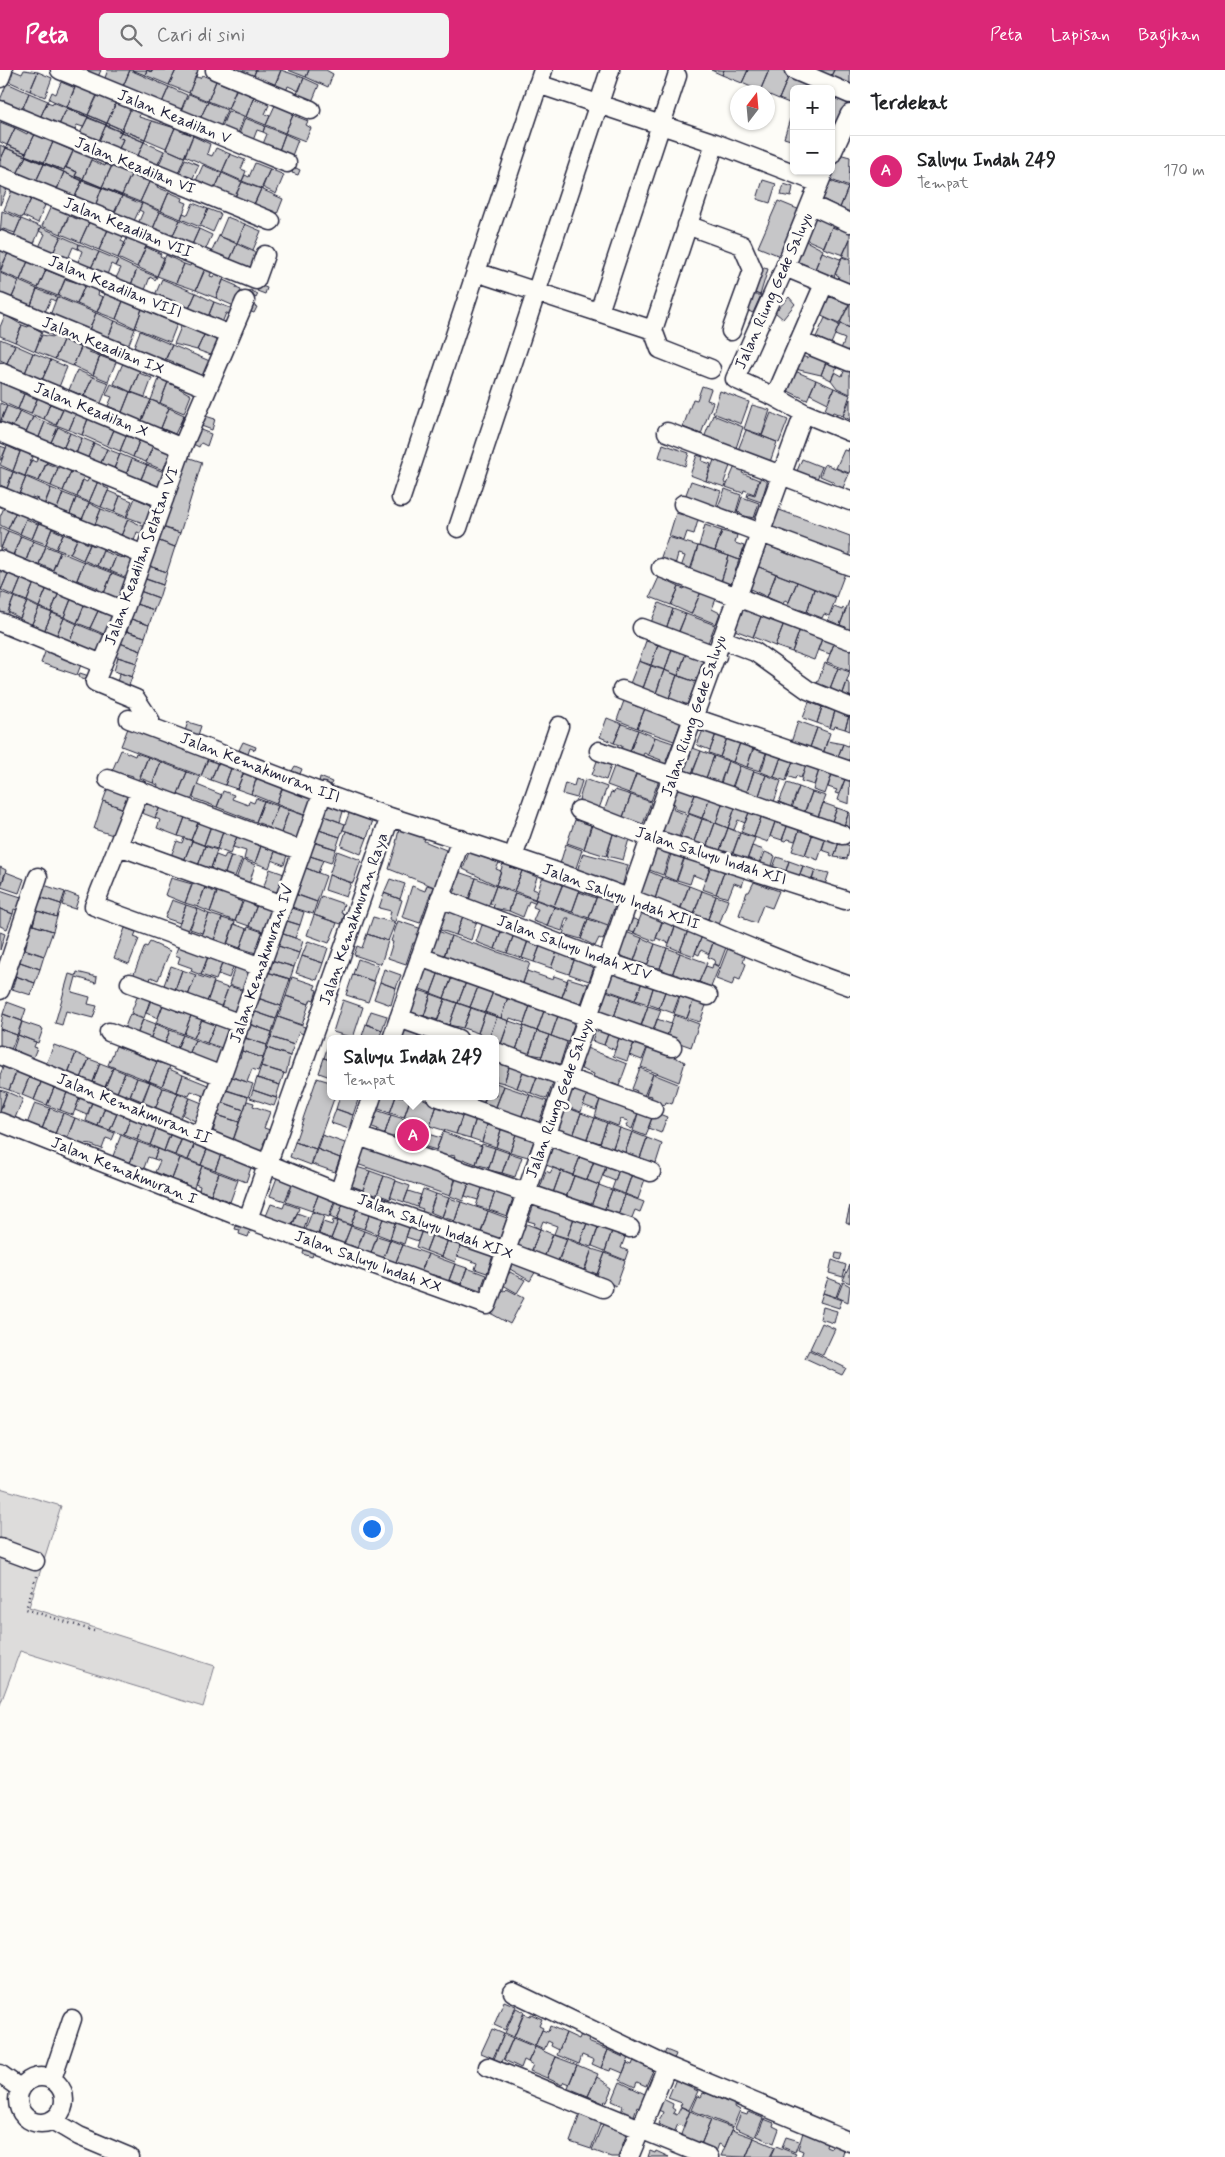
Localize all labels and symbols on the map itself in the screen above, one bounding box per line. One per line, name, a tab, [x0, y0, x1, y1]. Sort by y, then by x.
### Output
street label: Jalan Keadilan V	[114, 85, 234, 149]
north arrow	[730, 85, 775, 130]
street label: Jalan Keadilan VI	[71, 132, 199, 200]
street label: Jalan Keadilan VII	[60, 192, 196, 264]
street label: Jalan Riung Gede Saluyu	[730, 209, 819, 373]
street label: Jalan Keadilan VIII	[45, 251, 185, 323]
street label: Jalan Keadilan IX	[39, 312, 167, 380]
street label: Jalan Keadilan X	[31, 377, 151, 443]
street label: Jalan Keadilan Selatan VI	[100, 464, 184, 648]
street label: Jalan Riung Gede Saluyu	[657, 633, 732, 800]
street label: Jalan Kemakmuran III	[177, 728, 343, 808]
street label: Jalan Saluyu Indah XII	[633, 822, 789, 890]
street label: Jalan Kemakmuran Raya	[315, 830, 393, 1008]
street label: Jalan Saluyu Indah XIII	[539, 859, 703, 935]
street label: Jalan Kemakmuran IV	[225, 882, 299, 1046]
street label: Jalan Saluyu Indah XIV	[494, 910, 654, 986]
street label: Jalan Riung Gede Saluyu	[521, 1015, 600, 1181]
street label: Jalan Kemakmuran II	[53, 1068, 215, 1150]
pin: A	[397, 1116, 429, 1154]
street label: Jalan Kemakmuran I	[48, 1132, 200, 1210]
street label: Jalan Saluyu Indah XIX	[354, 1189, 516, 1265]
street label: Jalan Saluyu Indah XX	[291, 1226, 445, 1298]
your location	[359, 1516, 385, 1542]

